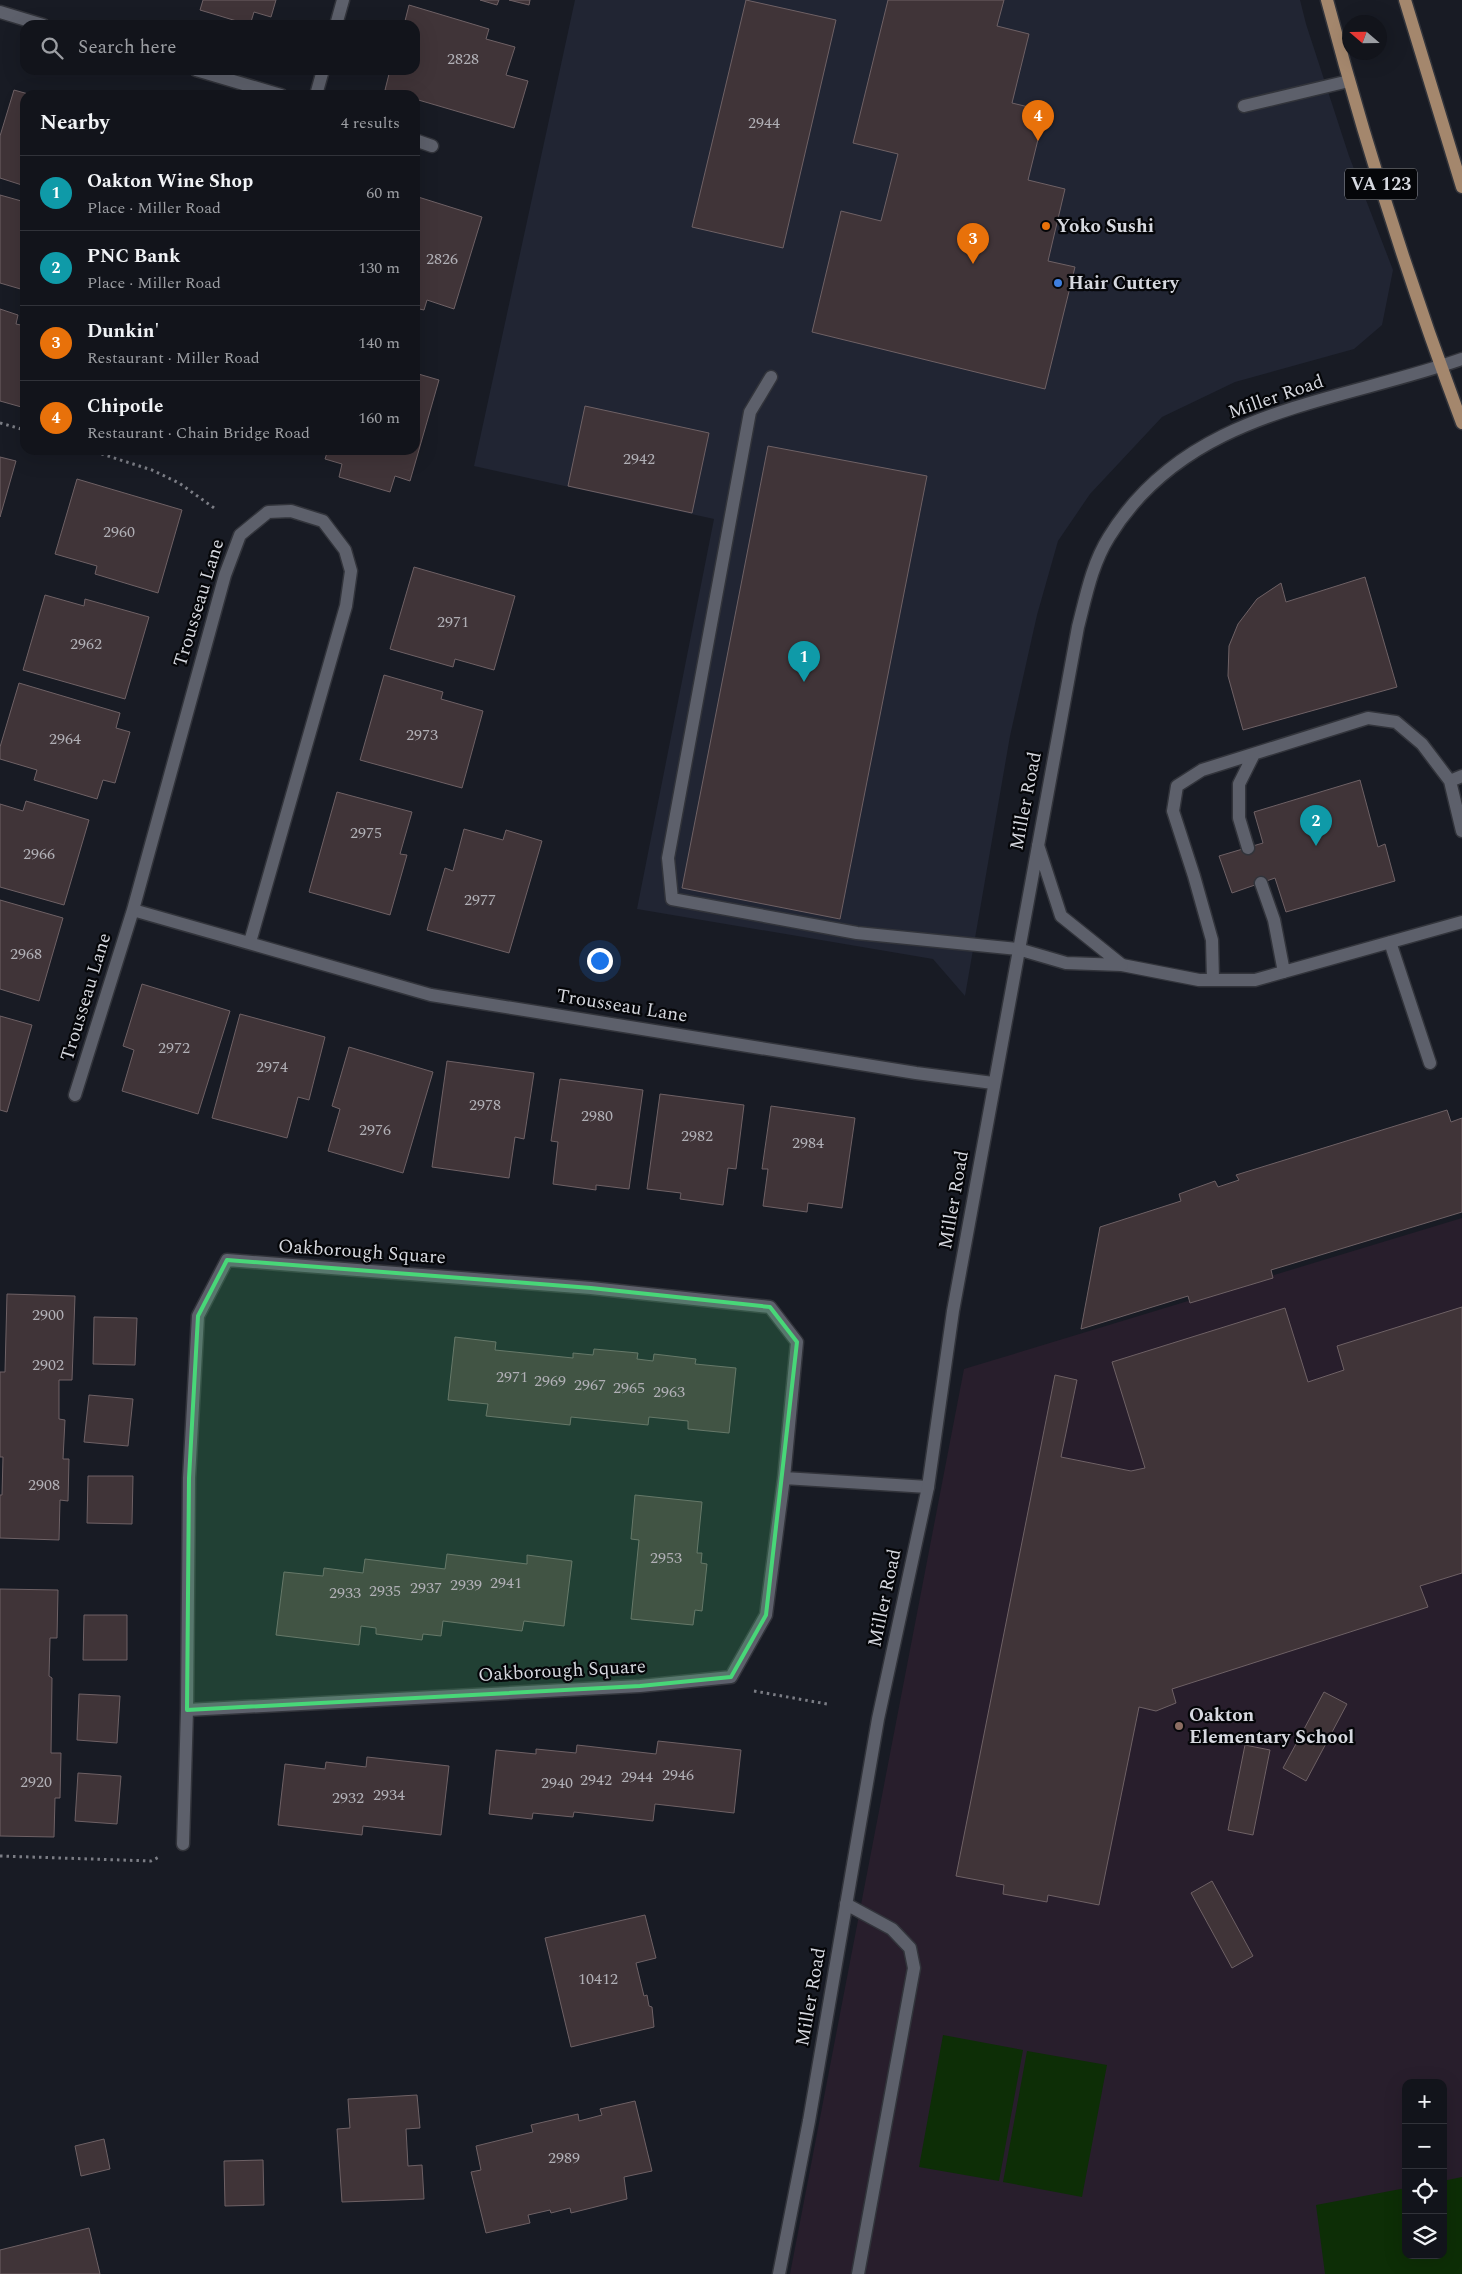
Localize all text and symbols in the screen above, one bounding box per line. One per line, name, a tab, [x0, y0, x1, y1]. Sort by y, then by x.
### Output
north arrow	[1342, 15, 1387, 60]
search box	[20, 20, 420, 75]
text: Search here	[78, 33, 177, 62]
icon: search	[38, 34, 66, 62]
house number: 2828	[447, 47, 479, 71]
pin: 4	[1022, 100, 1054, 141]
text: Nearby	[40, 107, 110, 139]
text: 4 results	[341, 111, 400, 135]
house number: 2944	[748, 111, 780, 135]
text: Oakton Wine Shop	[87, 167, 253, 196]
road number: VA 123	[1345, 168, 1417, 200]
text: 1	[52, 181, 60, 205]
text: 60 m	[366, 181, 400, 205]
text: Place · Miller Road	[87, 196, 221, 220]
place label: Yoko Sushi	[1056, 212, 1154, 241]
marker: Yoko Sushi	[1040, 220, 1052, 232]
pin: 3	[957, 223, 989, 264]
text: PNC Bank	[87, 242, 180, 271]
house number: 2826	[426, 247, 458, 271]
text: 2	[52, 256, 60, 280]
text: 130 m	[358, 256, 400, 280]
place label: Hair Cuttery	[1068, 269, 1180, 298]
text: Place · Miller Road	[87, 271, 221, 295]
marker: Hair Cuttery	[1052, 277, 1064, 289]
text: Dunkin'	[87, 317, 159, 346]
text: 3	[52, 331, 60, 355]
text: 140 m	[358, 331, 400, 355]
text: Restaurant · Miller Road	[87, 346, 260, 370]
street label: Miller Road	[1224, 367, 1328, 427]
text: Chipotle	[87, 392, 163, 421]
text: 4	[52, 406, 60, 430]
text: 160 m	[358, 406, 400, 430]
text: Restaurant · Chain Bridge Road	[87, 421, 310, 445]
house number: 2942	[623, 447, 655, 471]
house number: 2960	[103, 520, 135, 544]
street label: Trousseau Lane	[166, 535, 232, 671]
house number: 2971	[437, 610, 469, 634]
house number: 2962	[70, 632, 102, 656]
pin: 1	[788, 641, 820, 682]
house number: 2973	[406, 723, 438, 747]
house number: 2964	[49, 727, 81, 751]
street label: Miller Road	[1002, 749, 1050, 853]
pin: 2	[1300, 805, 1332, 846]
house number: 2975	[350, 821, 382, 845]
house number: 2966	[23, 842, 55, 866]
house number: 2977	[464, 888, 496, 912]
street label: Trousseau Lane	[53, 929, 119, 1065]
house number: 2968	[10, 942, 42, 966]
your location	[587, 948, 613, 974]
street label: Trousseau Lane	[554, 981, 690, 1031]
house number: 2972	[158, 1036, 190, 1060]
house number: 2974	[256, 1055, 288, 1079]
house number: 2978	[469, 1093, 501, 1117]
house number: 2980	[581, 1104, 613, 1128]
house number: 2976	[359, 1118, 391, 1142]
house number: 2982	[681, 1124, 713, 1148]
house number: 2984	[792, 1131, 824, 1155]
street label: Miller Road	[931, 1148, 977, 1252]
street label: Oakborough Square	[277, 1232, 447, 1272]
house number: 2900	[32, 1303, 64, 1327]
house number: 2902	[32, 1353, 64, 1377]
house number: 2971	[496, 1365, 528, 1389]
house number: 2969	[534, 1369, 566, 1393]
house number: 2967	[574, 1373, 606, 1397]
house number: 2965	[613, 1376, 645, 1400]
house number: 2963	[653, 1380, 685, 1404]
house number: 2908	[28, 1473, 60, 1497]
house number: 2953	[650, 1546, 682, 1570]
street label: Miller Road	[860, 1546, 910, 1650]
house number: 2941	[490, 1571, 522, 1595]
house number: 2939	[450, 1573, 482, 1597]
house number: 2937	[410, 1576, 442, 1600]
house number: 2935	[369, 1579, 401, 1603]
house number: 2933	[329, 1581, 361, 1605]
street label: Oakborough Square	[477, 1652, 647, 1690]
place label: Oakton Elementary School	[1189, 1701, 1354, 1752]
marker: Oakton Elementary School	[1173, 1720, 1185, 1732]
house number: 2946	[662, 1763, 694, 1787]
house number: 2944	[621, 1765, 653, 1789]
house number: 2942	[580, 1768, 612, 1792]
house number: 2920	[20, 1770, 52, 1794]
house number: 2940	[541, 1771, 573, 1795]
house number: 2934	[373, 1783, 405, 1807]
house number: 2932	[332, 1786, 364, 1810]
street label: Miller Road	[788, 1945, 834, 2049]
house number: 10412	[578, 1967, 618, 1991]
map controls	[1402, 2079, 1447, 2259]
button: +	[1402, 2079, 1447, 2124]
button: −	[1402, 2124, 1447, 2169]
house number: 2989	[548, 2146, 580, 2170]
button: locate	[1402, 2169, 1447, 2214]
button: layers	[1402, 2214, 1447, 2259]

